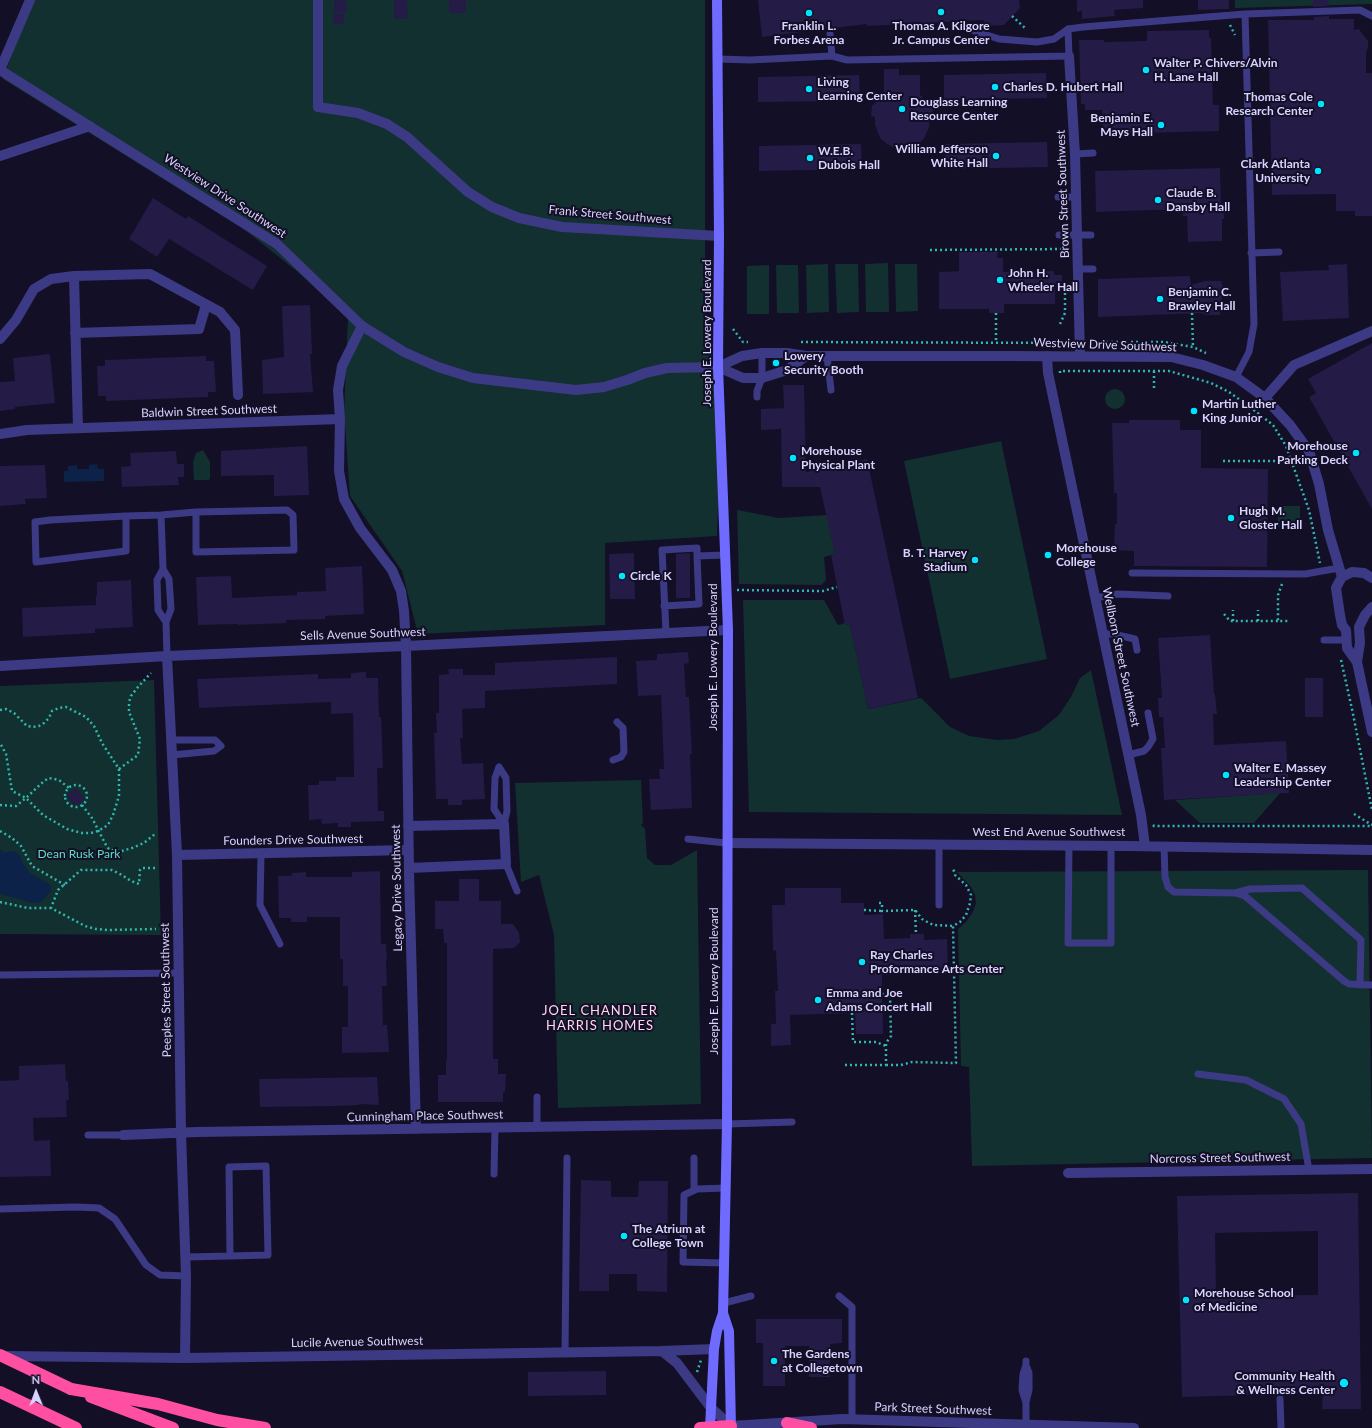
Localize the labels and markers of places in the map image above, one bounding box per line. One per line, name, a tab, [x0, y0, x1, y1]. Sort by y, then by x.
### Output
marker: Thomas A. Kilgore Jr. Campus Center	[936, 7, 946, 17]
marker: Franklin L. Forbes Arena	[804, 8, 814, 18]
place label: Franklin L. Forbes Arena	[774, 19, 844, 47]
place label: Thomas A. Kilgore Jr. Campus Center	[892, 19, 990, 47]
place label: Walter P. Chivers/Alvin H. Lane Hall	[1154, 56, 1278, 84]
marker: Walter P. Chivers/Alvin H. Lane Hall	[1141, 65, 1151, 75]
place label: Living Learning Center	[817, 75, 902, 103]
place label: Charles D. Hubert Hall	[1003, 80, 1123, 94]
marker: Charles D. Hubert Hall	[990, 82, 1000, 92]
marker: Living Learning Center	[804, 84, 814, 94]
place label: Thomas Cole Research Center	[1226, 90, 1313, 118]
place label: Douglass Learning Resource Center	[910, 95, 1007, 123]
marker: Thomas Cole Research Center	[1316, 99, 1326, 109]
marker: Douglass Learning Resource Center	[897, 104, 907, 114]
place label: Benjamin E. Mays Hall	[1090, 111, 1153, 139]
marker: Benjamin E. Mays Hall	[1156, 120, 1166, 130]
place label: William Jefferson White Hall	[895, 142, 988, 170]
place label: W.E.B. Dubois Hall	[818, 144, 880, 172]
marker: William Jefferson White Hall	[991, 151, 1001, 161]
marker: W.E.B. Dubois Hall	[805, 153, 815, 163]
place label: Clark Atlanta University	[1240, 157, 1310, 185]
marker: Clark Atlanta University	[1313, 166, 1323, 176]
place label: Claude B. Dansby Hall	[1166, 186, 1230, 214]
marker: Claude B. Dansby Hall	[1153, 195, 1163, 205]
place label: John H. Wheeler Hall	[1008, 266, 1078, 294]
marker: John H. Wheeler Hall	[995, 275, 1005, 285]
place label: Benjamin C. Brawley Hall	[1168, 285, 1235, 313]
marker: Benjamin C. Brawley Hall	[1155, 294, 1165, 304]
place label: Lowery Security Booth	[784, 349, 863, 377]
marker: Lowery Security Booth	[771, 358, 781, 368]
place label: Martin Luther King Junior	[1202, 397, 1276, 425]
marker: Martin Luther King Junior	[1189, 406, 1199, 416]
place label: Morehouse Parking Deck	[1277, 439, 1348, 467]
place label: Morehouse Physical Plant	[801, 444, 875, 472]
marker: Morehouse Parking Deck	[1351, 448, 1361, 458]
marker: Morehouse Physical Plant	[788, 453, 798, 463]
place label: Hugh M. Gloster Hall	[1239, 504, 1302, 532]
marker: Hugh M. Gloster Hall	[1226, 513, 1236, 523]
place label: Morehouse College	[1056, 541, 1117, 569]
place label: B. T. Harvey Stadium	[903, 546, 967, 574]
marker: Morehouse College	[1043, 550, 1053, 560]
marker: B. T. Harvey Stadium	[970, 555, 980, 565]
place label: Circle K	[630, 569, 672, 583]
marker: Circle K	[617, 571, 627, 581]
place label: Walter E. Massey Leadership Center	[1234, 761, 1331, 789]
marker: Walter E. Massey Leadership Center	[1221, 770, 1231, 780]
place label: Ray Charles Proformance Arts Center	[870, 948, 1003, 976]
marker: Ray Charles Proformance Arts Center	[857, 957, 867, 967]
place label: Emma and Joe Adams Concert Hall	[826, 986, 932, 1014]
marker: Emma and Joe Adams Concert Hall	[813, 995, 823, 1005]
place label: The Atrium at College Town	[632, 1222, 705, 1250]
marker: The Atrium at College Town	[619, 1231, 629, 1241]
place label: Morehouse School of Medicine	[1194, 1286, 1294, 1314]
marker: Morehouse School of Medicine	[1181, 1295, 1191, 1305]
place label: The Gardens at Collegetown	[782, 1347, 863, 1375]
marker: The Gardens at Collegetown	[769, 1356, 779, 1366]
place label: Community Health & Wellness Center	[1234, 1369, 1335, 1397]
marker: Community Health & Wellness Center	[1338, 1377, 1350, 1389]

